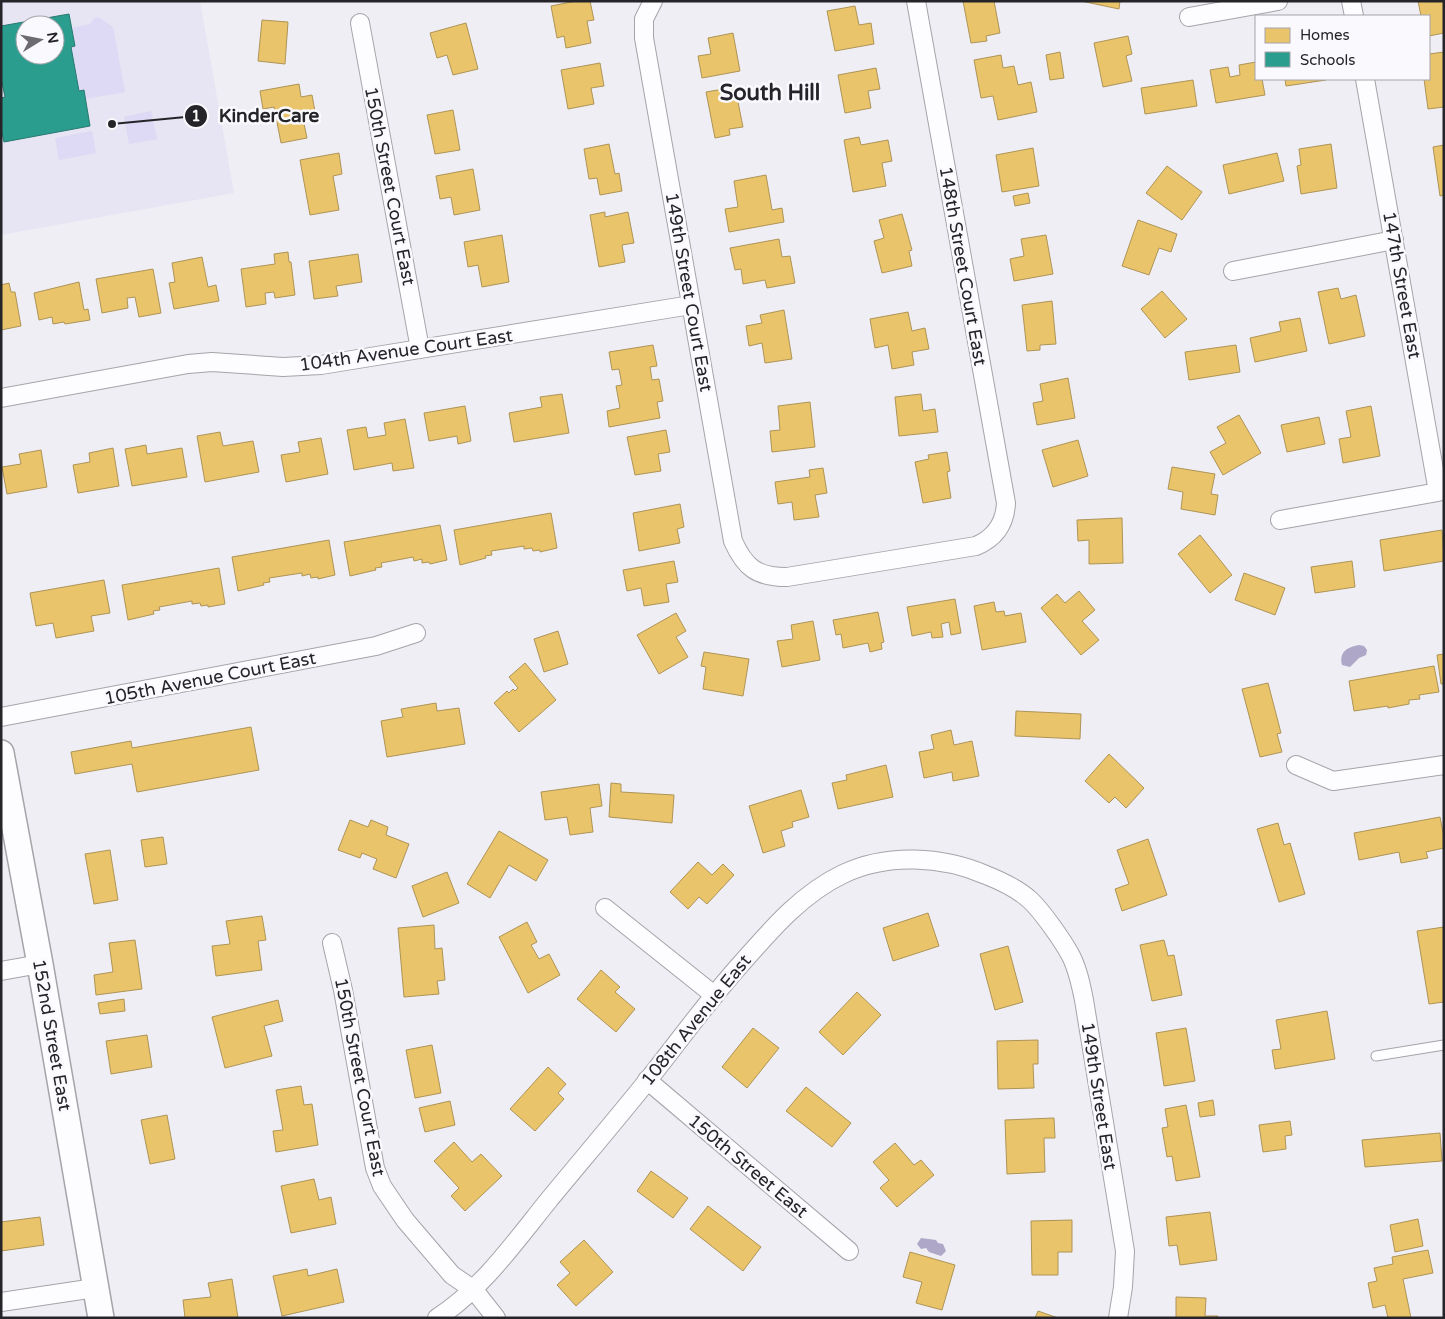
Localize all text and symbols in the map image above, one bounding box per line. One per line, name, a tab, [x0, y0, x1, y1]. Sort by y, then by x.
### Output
north arrow	[15, 15, 65, 65]
legend	[1255, 15, 1430, 80]
text: Homes	[1300, 26, 1350, 44]
text: N	[43, 31, 62, 45]
text: Schools	[1300, 51, 1356, 69]
district label: South Hill	[720, 80, 820, 106]
street label: 150th Street Court East	[360, 85, 420, 287]
callout: KinderCare	[184, 99, 330, 133]
text: KinderCare	[219, 105, 320, 127]
text: 1	[191, 107, 201, 125]
street label: 148th Street Court East	[935, 165, 991, 368]
street label: 149th Street Court East	[661, 191, 717, 394]
street label: 147th Street East	[1378, 209, 1426, 361]
street label: 104th Avenue Court East	[298, 324, 514, 376]
street label: 105th Avenue Court East	[102, 647, 318, 709]
street label: 108th Avenue East	[636, 950, 756, 1090]
street label: 152nd Street East	[28, 957, 76, 1113]
street label: 150th Street Court East	[330, 976, 390, 1178]
street label: 149th Street East	[1076, 1020, 1122, 1172]
street label: 150th Street East	[684, 1110, 812, 1223]

